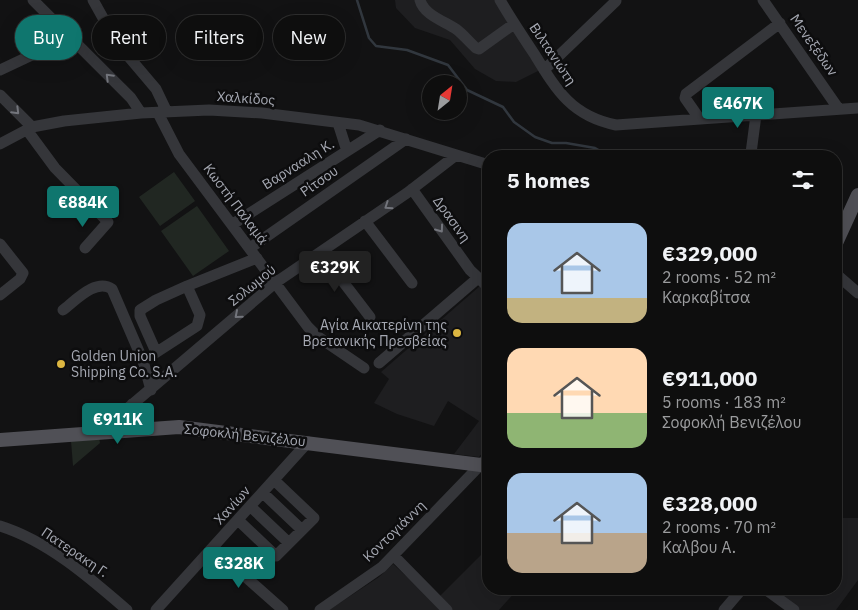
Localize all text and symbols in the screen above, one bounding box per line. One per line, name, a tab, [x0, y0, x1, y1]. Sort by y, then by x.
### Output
street label: Μενεξέδων	[786, 11, 842, 79]
chip: Buy	[15, 15, 82, 60]
chip: Rent	[92, 15, 166, 60]
chip: Filters	[176, 15, 263, 60]
chip: New	[273, 15, 345, 60]
street label: Βιλτανιώτη	[526, 19, 580, 89]
one-way arrow	[106, 74, 115, 83]
north arrow	[422, 75, 468, 120]
map controls	[422, 75, 467, 120]
pin: €467K	[703, 86, 773, 129]
street label: Χαλκίδος	[216, 87, 276, 109]
text: €467K	[713, 93, 763, 113]
one-way arrow	[10, 105, 19, 114]
street label: Βαρνααλη Κ.	[258, 135, 338, 193]
street label: Κωστή Παλαμά	[200, 160, 272, 248]
street label: Ρίτσου	[296, 161, 342, 201]
text: 5 homes	[507, 166, 590, 194]
icon: filters	[789, 166, 817, 194]
pin: €884K	[48, 186, 118, 228]
text: €884K	[58, 192, 108, 212]
street label: Δρασινη	[429, 192, 475, 246]
one-way arrow	[384, 199, 393, 209]
one-way arrow	[435, 223, 443, 232]
text: €329,000	[662, 239, 757, 267]
icon: home	[547, 243, 607, 303]
pin: €329K	[300, 250, 370, 293]
text: €329K	[310, 257, 360, 277]
street label: Σολωμού	[224, 260, 280, 310]
text: 2 rooms · 52 m²	[662, 267, 776, 287]
text: Καρκαβίτσα	[662, 287, 750, 307]
one-way arrow	[235, 309, 244, 318]
place label: Αγία Αικατερίνη της Βρετανικής Πρεσβείας	[303, 316, 447, 350]
marker: Αγία Αικατερίνη της Βρετανικής Πρεσβείας	[451, 327, 463, 339]
place label: Golden Union Shipping Co. S.A.	[71, 347, 177, 381]
marker: Golden Union Shipping Co. S.A.	[55, 358, 67, 370]
text: €911,000	[662, 364, 757, 392]
icon: home	[547, 368, 607, 428]
text: 5 rooms · 183 m²	[662, 392, 786, 412]
pin: €911K	[83, 402, 153, 445]
text: €911K	[93, 409, 143, 429]
text: Σοφοκλή Βενιζέλου	[662, 412, 802, 432]
street label: Σοφοκλή Βενιζέλου	[183, 420, 307, 450]
street label: Χανίων	[210, 482, 254, 528]
text: €328,000	[662, 489, 757, 517]
icon: home	[547, 493, 607, 553]
street label: Κοντογιάννη	[359, 496, 429, 566]
text: 2 rooms · 70 m²	[662, 517, 776, 537]
street label: Πατερακη Γ.	[38, 523, 112, 581]
text: Καλβου Α.	[662, 537, 736, 557]
pin: €328K	[204, 546, 274, 589]
text: €328K	[214, 553, 264, 573]

